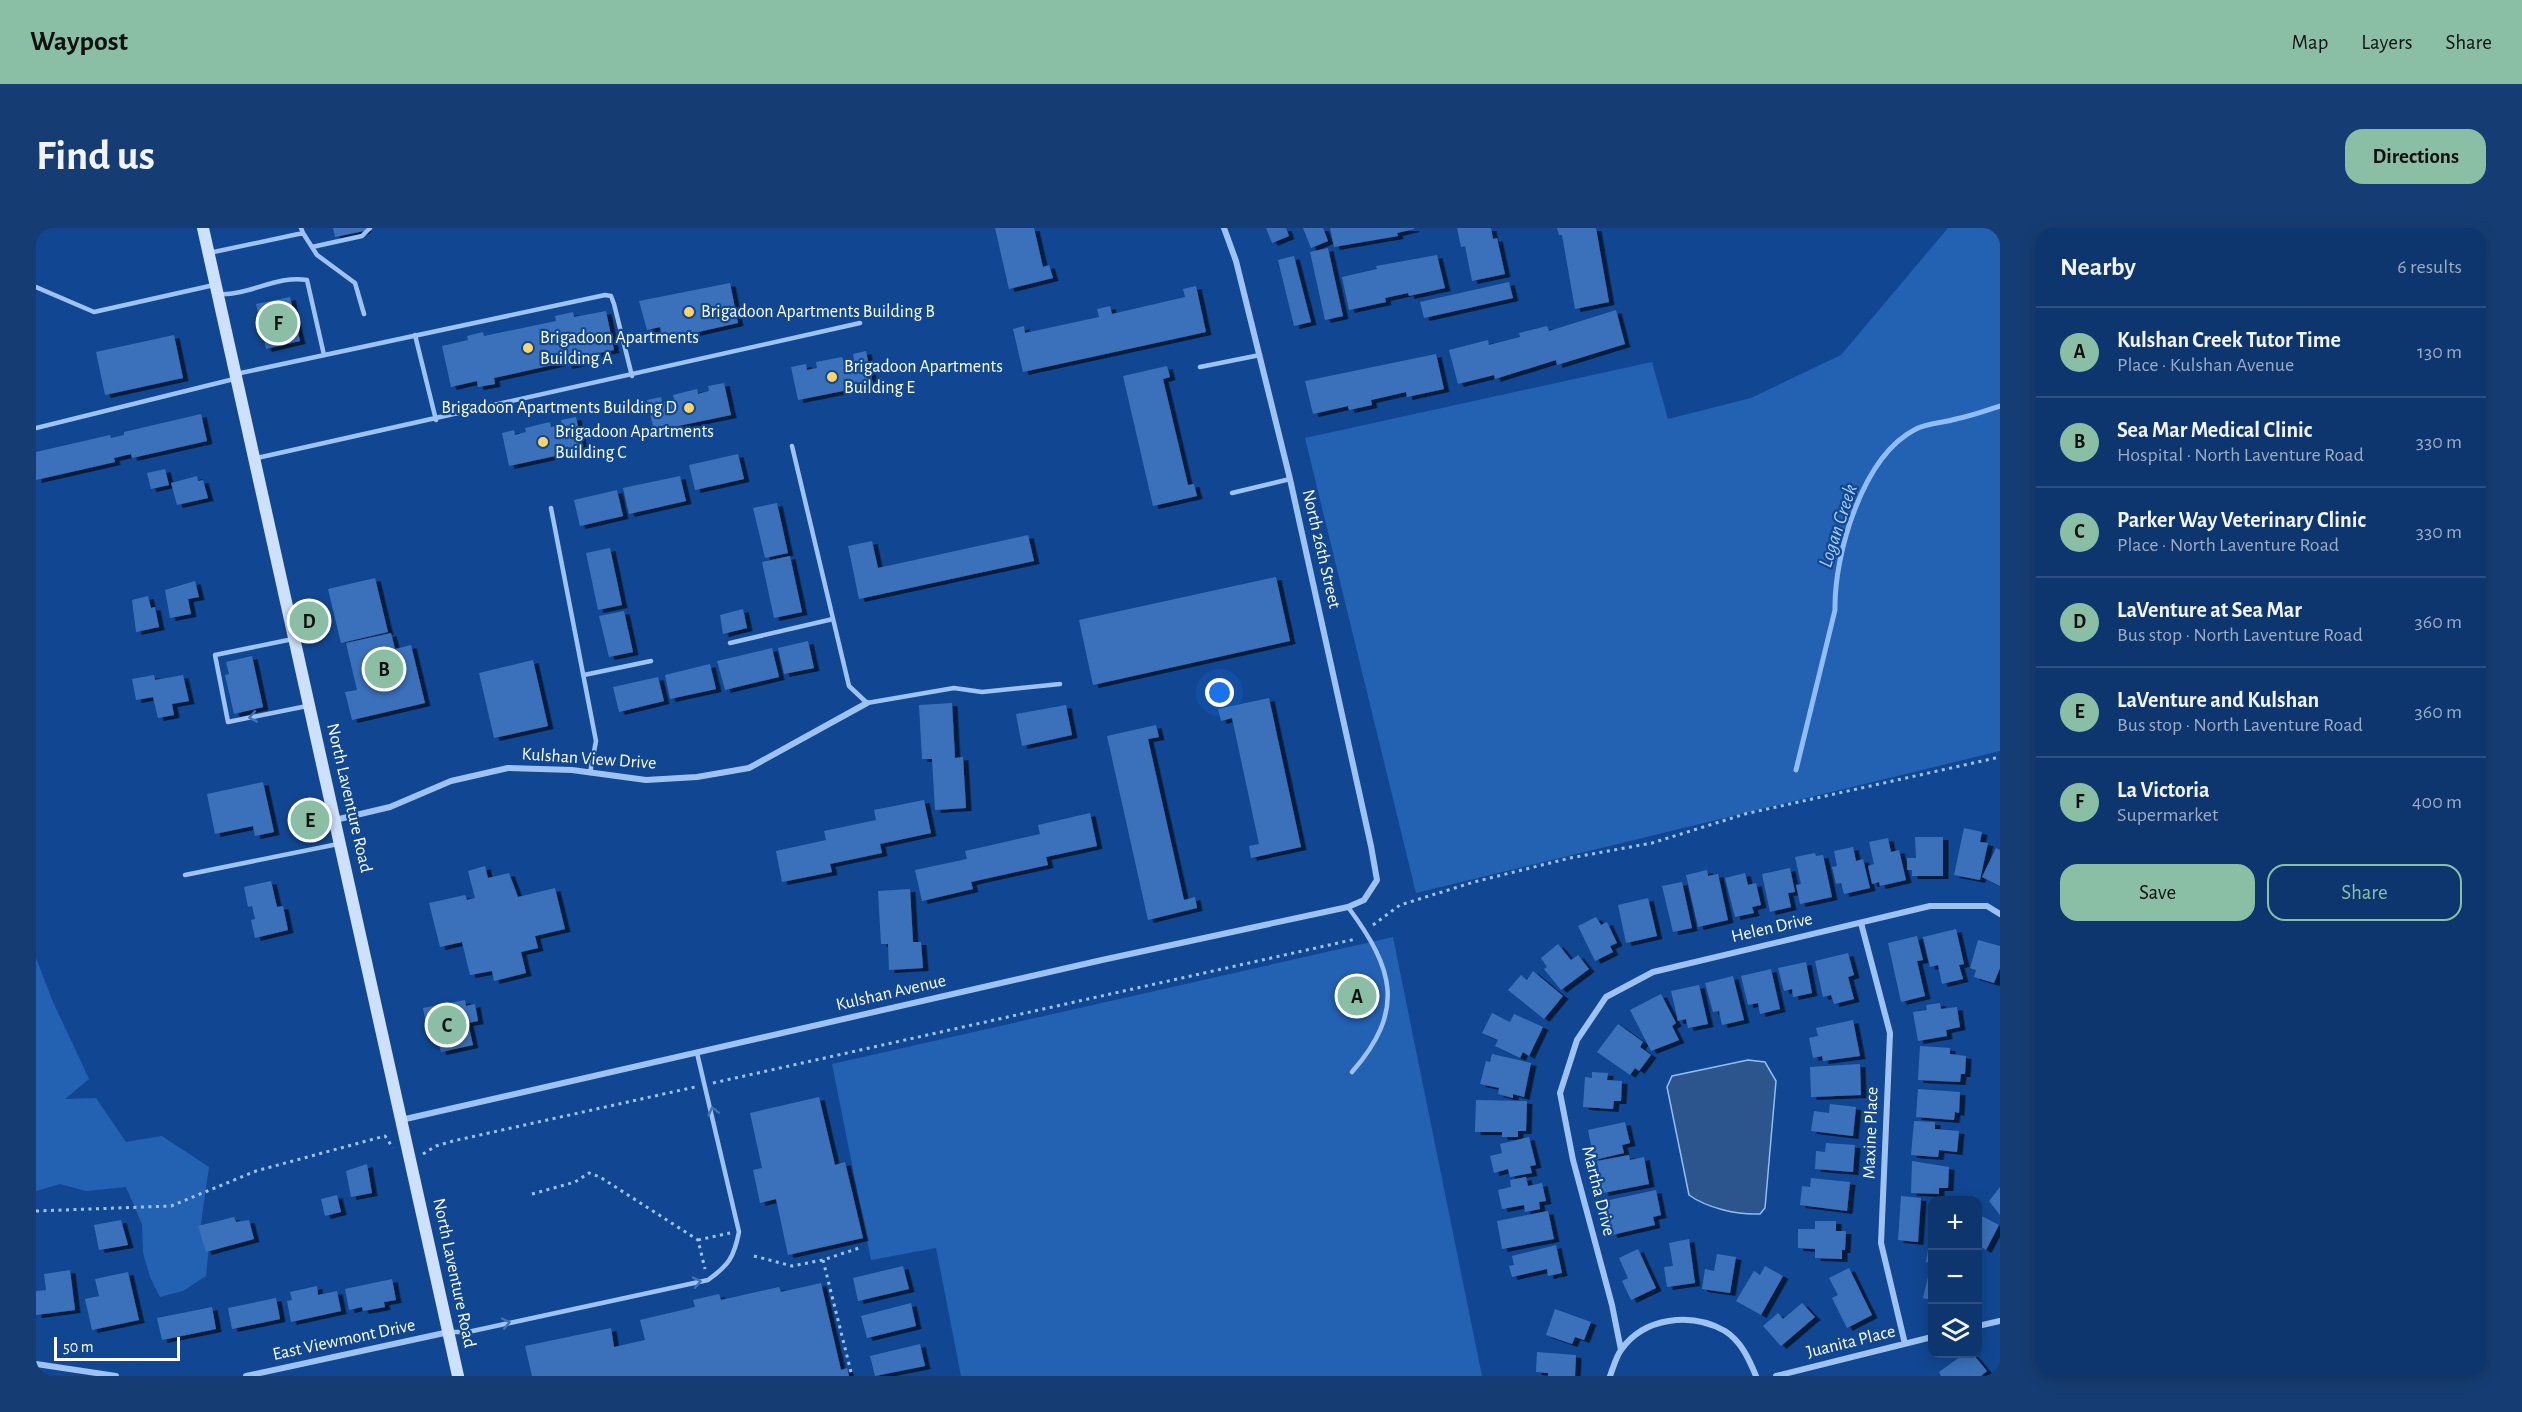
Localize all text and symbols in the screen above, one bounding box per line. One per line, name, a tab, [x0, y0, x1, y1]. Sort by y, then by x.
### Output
text: Waypost	[30, 28, 128, 56]
text: Map	[2292, 32, 2328, 53]
text: Layers	[2361, 32, 2412, 53]
text: Share	[2445, 32, 2492, 53]
button: Directions	[2345, 129, 2486, 184]
text: Find us	[36, 135, 155, 177]
text: Nearby	[2060, 254, 2136, 280]
text: 6 results	[2397, 257, 2462, 277]
pin: F	[258, 300, 298, 346]
place label: Brigadoon Apartments Building B	[701, 303, 935, 321]
marker: Brigadoon Apartments Building B	[682, 305, 696, 319]
place label: Brigadoon Apartments Building A	[540, 329, 699, 368]
text: Kulshan Creek Tutor Time	[2117, 329, 2341, 351]
marker: Brigadoon Apartments Building A	[521, 341, 535, 355]
text: A	[2074, 342, 2086, 362]
text: 130 m	[2417, 342, 2462, 362]
text: Place · Kulshan Avenue	[2117, 355, 2294, 375]
place label: Brigadoon Apartments Building E	[844, 358, 1003, 397]
marker: Brigadoon Apartments Building E	[825, 370, 839, 384]
place label: Brigadoon Apartments Building D	[441, 399, 677, 417]
marker: Brigadoon Apartments Building D	[682, 401, 696, 415]
text: Sea Mar Medical Clinic	[2117, 419, 2312, 441]
place label: Brigadoon Apartments Building C	[555, 423, 714, 462]
text: B	[2074, 432, 2085, 452]
text: 330 m	[2416, 432, 2462, 452]
marker: Brigadoon Apartments Building C	[536, 435, 550, 449]
text: Hospital · North Laventure Road	[2117, 445, 2364, 465]
water label: Logan Creek	[1815, 482, 1861, 570]
street label: North 26th Street	[1299, 488, 1344, 611]
text: Parker Way Veterinary Clinic	[2117, 509, 2366, 531]
text: C	[2074, 522, 2085, 542]
text: 330 m	[2416, 522, 2462, 542]
text: Place · North Laventure Road	[2117, 535, 2339, 555]
pin: D	[290, 598, 328, 644]
text: LaVenture at Sea Mar	[2117, 599, 2302, 621]
text: D	[2073, 612, 2086, 632]
text: 360 m	[2415, 612, 2462, 632]
text: Bus stop · North Laventure Road	[2117, 625, 2363, 645]
pin: B	[364, 646, 404, 692]
your location	[1205, 678, 1234, 707]
text: LaVenture and Kulshan	[2117, 689, 2319, 711]
text: E	[2074, 702, 2085, 722]
text: 360 m	[2415, 702, 2462, 722]
one-way arrow	[248, 710, 258, 723]
text: Bus stop · North Laventure Road	[2117, 715, 2363, 735]
street label: North Laventure Road	[323, 722, 375, 874]
street label: Kulshan View Drive	[521, 745, 657, 773]
text: La Victoria	[2117, 779, 2210, 801]
text: F	[2075, 792, 2084, 812]
text: 400 m	[2412, 792, 2462, 812]
pin: E	[290, 798, 330, 842]
text: Supermarket	[2117, 805, 2218, 825]
button: Save	[2060, 864, 2255, 921]
button: Share	[2267, 864, 2462, 921]
street label: Helen Drive	[1730, 910, 1814, 946]
street label: Kulshan Avenue	[834, 972, 948, 1014]
pin: A	[1338, 974, 1376, 1018]
pin: C	[428, 1002, 466, 1048]
street label: Maxine Place	[1860, 1087, 1882, 1179]
one-way arrow	[707, 1106, 720, 1116]
street label: Martha Drive	[1578, 1144, 1618, 1238]
street label: North Laventure Road	[429, 1196, 479, 1350]
map controls	[1928, 1196, 1982, 1358]
button: +	[1928, 1196, 1982, 1250]
button: −	[1928, 1250, 1982, 1304]
one-way arrow	[692, 1276, 702, 1289]
button: layers	[1928, 1304, 1982, 1358]
street label: East Viewmont Drive	[271, 1316, 417, 1364]
one-way arrow	[501, 1318, 511, 1331]
street label: Juanita Place	[1805, 1322, 1897, 1362]
scale bar	[54, 1334, 180, 1362]
text: 50 m	[63, 1339, 94, 1355]

